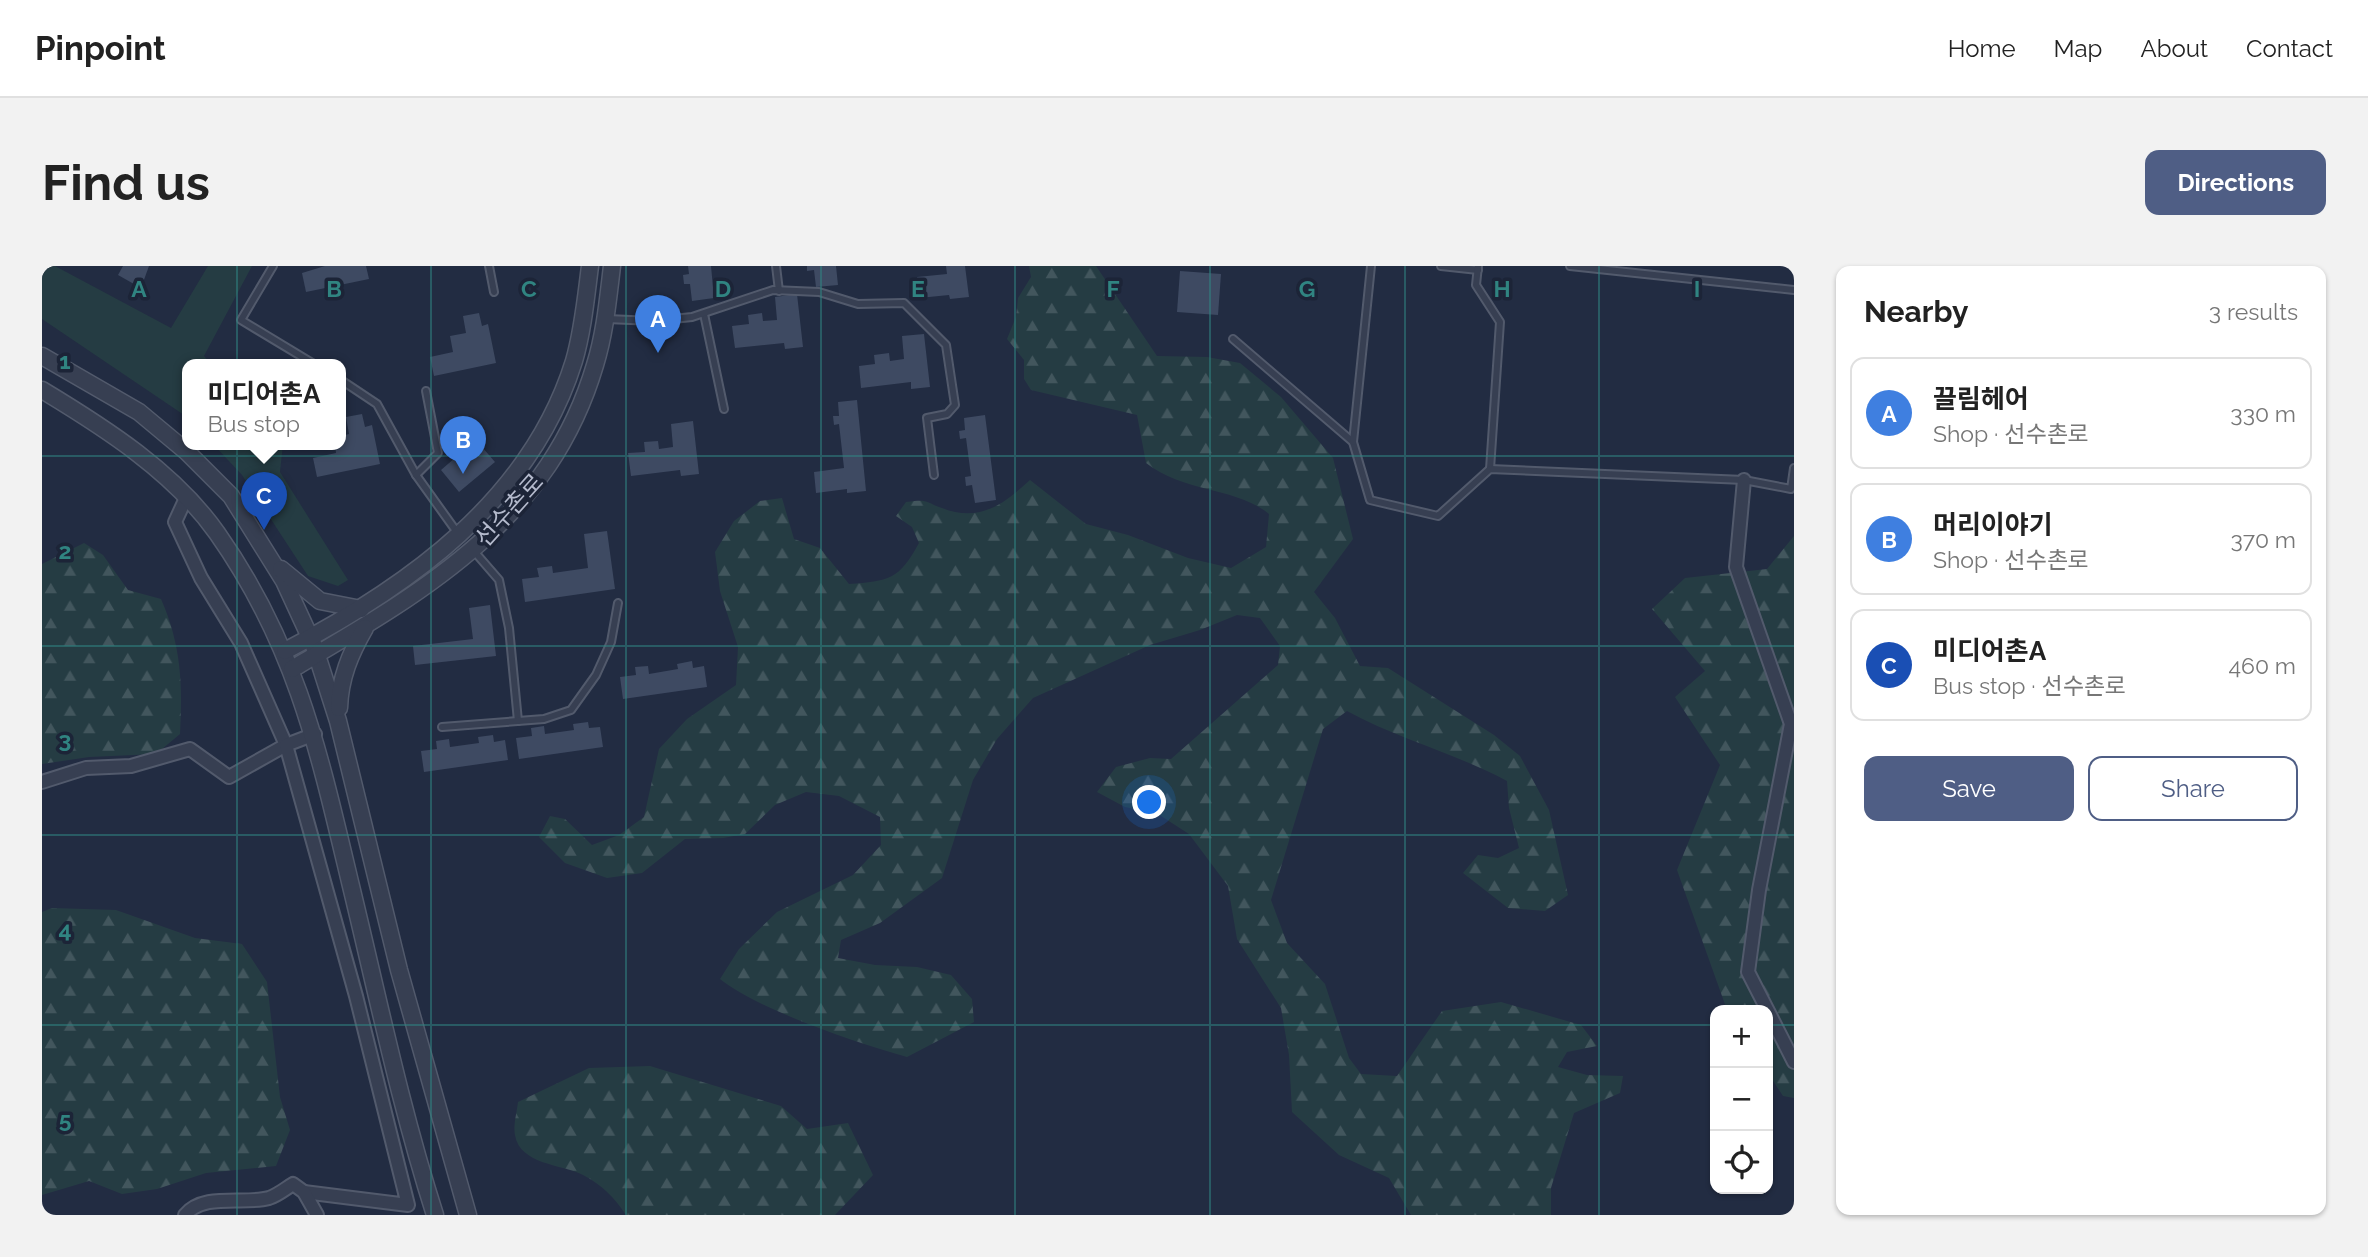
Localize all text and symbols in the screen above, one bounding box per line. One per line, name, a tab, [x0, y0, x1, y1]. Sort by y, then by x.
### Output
text: Pinpoint	[35, 29, 166, 68]
text: Home	[1948, 34, 2016, 63]
text: Map	[2054, 34, 2102, 63]
text: About	[2140, 34, 2208, 63]
text: Contact	[2246, 34, 2333, 63]
button: Directions	[2145, 150, 2326, 215]
text: Find us	[42, 154, 210, 211]
text: A	[131, 275, 147, 302]
text: B	[326, 275, 342, 302]
text: C	[521, 275, 537, 302]
text: D	[715, 275, 731, 302]
text: E	[911, 275, 925, 302]
text: F	[1106, 275, 1120, 302]
text: G	[1299, 275, 1315, 302]
text: H	[1493, 275, 1511, 302]
text: I	[1694, 275, 1700, 302]
text: Nearby	[1864, 294, 1968, 329]
pin: A	[635, 295, 681, 353]
text: 3 results	[2209, 298, 2298, 325]
text: 1	[59, 347, 71, 374]
popup	[182, 359, 346, 450]
text: 미디어촌A	[207, 379, 321, 409]
text: 끌림헤어	[1933, 384, 2029, 414]
text: A	[1881, 400, 1897, 427]
text: 330 m	[2230, 400, 2296, 427]
text: Bus stop	[207, 410, 300, 437]
pin: B	[440, 416, 486, 474]
text: Shop · 선수촌로	[1933, 420, 2089, 447]
street label: 선수촌로	[469, 467, 549, 553]
pin: C	[241, 472, 287, 530]
text: 머리이야기	[1933, 510, 2053, 540]
text: B	[1881, 526, 1897, 553]
text: 370 m	[2231, 526, 2296, 553]
text: 2	[59, 537, 71, 564]
text: Shop · 선수촌로	[1933, 546, 2089, 573]
text: 미디어촌A	[1933, 636, 2046, 666]
text: C	[1881, 652, 1897, 679]
text: 460 m	[2228, 652, 2296, 679]
text: Bus stop · 선수촌로	[1933, 672, 2126, 699]
text: 3	[59, 726, 71, 753]
button: Save	[1864, 756, 2074, 821]
button: Share	[2088, 756, 2298, 821]
your location	[1132, 785, 1166, 819]
text: 4	[58, 916, 72, 943]
map controls	[1710, 1005, 1773, 1194]
button: +	[1710, 1005, 1773, 1068]
button: −	[1710, 1068, 1773, 1131]
text: 5	[59, 1106, 72, 1133]
button: locate	[1710, 1131, 1773, 1194]

